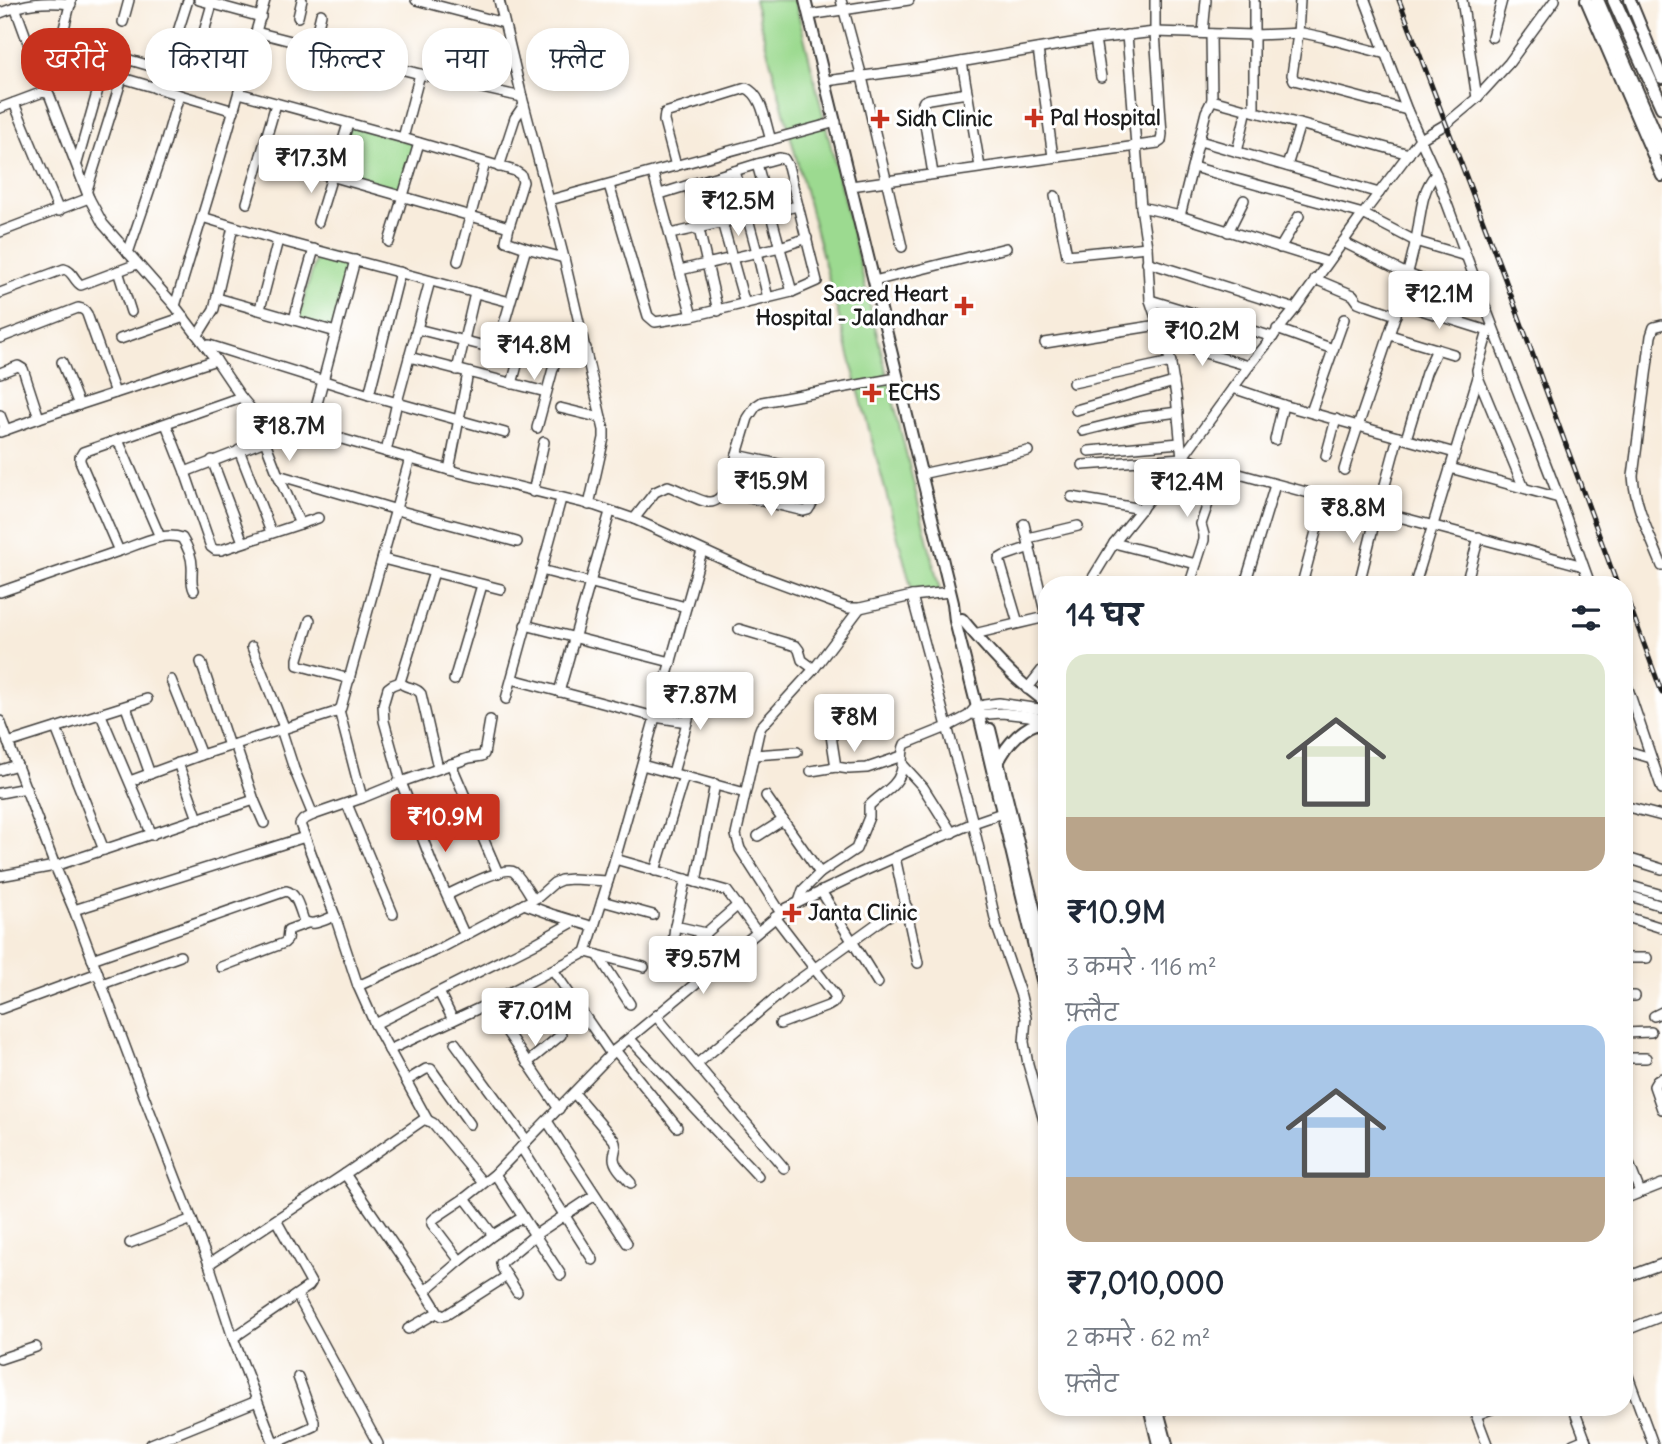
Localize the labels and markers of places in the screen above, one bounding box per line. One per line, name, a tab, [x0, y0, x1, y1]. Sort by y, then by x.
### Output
place label: Pal Hospital	[1050, 104, 1161, 131]
place label: Sidh Clinic	[896, 105, 993, 132]
marker: Pal Hospital	[1024, 108, 1044, 128]
marker: Sidh Clinic	[870, 109, 890, 129]
pin: ₹17.3M	[254, 136, 368, 195]
pin: ₹12.5M	[681, 178, 795, 238]
pin: ₹12.1M	[1382, 272, 1496, 331]
place label: Sacred Heart Hospital - Jalandhar	[756, 280, 949, 331]
marker: Sacred Heart Hospital - Jalandhar	[954, 296, 974, 316]
pin: ₹10.2M	[1145, 308, 1259, 368]
pin: ₹14.8M	[477, 322, 591, 382]
place label: ECHS	[888, 379, 941, 406]
marker: ECHS	[862, 383, 882, 403]
pin: ₹18.7M	[232, 404, 346, 463]
pin: ₹15.9M	[714, 458, 828, 518]
pin: ₹12.4M	[1130, 460, 1244, 519]
pin: ₹8.8M	[1304, 486, 1402, 545]
pin: ₹7.87M	[643, 672, 757, 732]
pin: ₹8M	[820, 694, 888, 754]
pin: ₹10.9M	[388, 794, 502, 854]
place label: Janta Clinic	[808, 899, 918, 926]
marker: Janta Clinic	[782, 903, 802, 923]
pin: ₹9.57M	[646, 936, 760, 996]
pin: ₹7.01M	[478, 988, 592, 1048]

